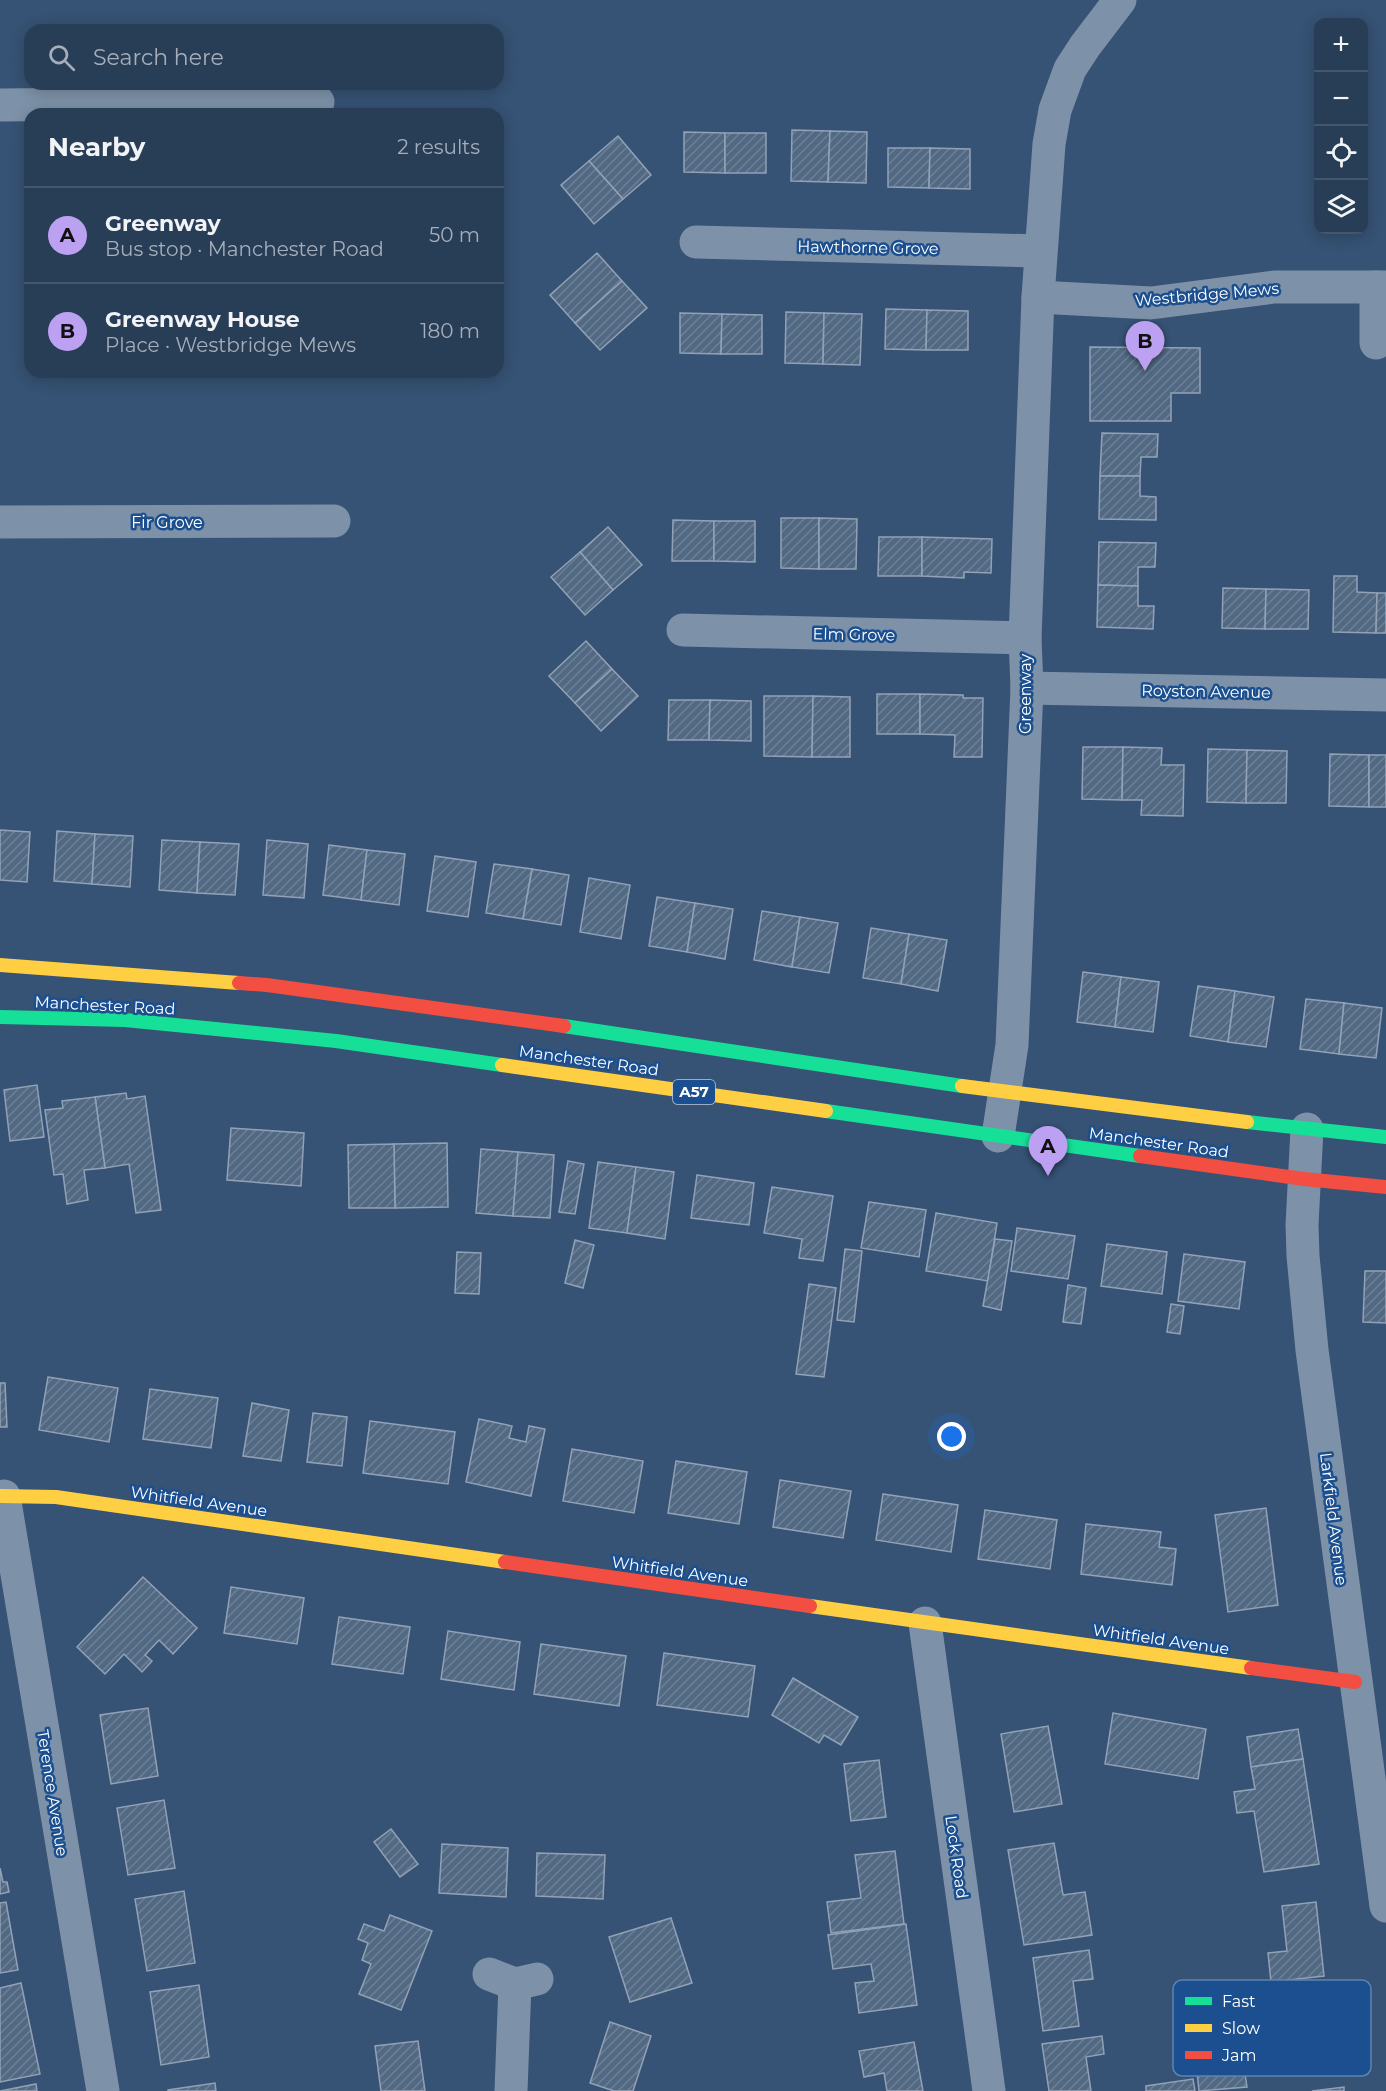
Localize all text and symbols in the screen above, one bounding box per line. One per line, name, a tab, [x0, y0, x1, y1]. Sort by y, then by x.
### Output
map controls	[1314, 18, 1368, 234]
button: +	[1314, 18, 1368, 72]
search box	[24, 24, 504, 90]
icon: search	[45, 41, 78, 74]
text: Search here	[93, 44, 224, 71]
button: −	[1314, 72, 1368, 126]
button: locate	[1314, 126, 1368, 180]
text: Nearby	[48, 131, 145, 163]
text: 2 results	[397, 135, 480, 159]
button: layers	[1314, 180, 1368, 234]
text: Greenway	[105, 210, 221, 237]
text: A	[60, 223, 75, 247]
text: 50 m	[429, 223, 480, 247]
text: Bus stop · Manchester Road	[105, 237, 384, 261]
street label: Hawthorne Grove	[797, 237, 939, 258]
street label: Westbridge Mews	[1134, 279, 1280, 310]
text: Greenway House	[105, 306, 300, 333]
text: B	[60, 319, 75, 343]
text: 180 m	[420, 319, 480, 343]
pin: B	[1126, 322, 1164, 371]
text: Place · Westbridge Mews	[105, 333, 356, 357]
street label: Fir Grove	[131, 513, 203, 532]
street label: Elm Grove	[813, 624, 895, 645]
street label: Greenway	[1016, 654, 1035, 734]
street label: Royston Avenue	[1141, 681, 1271, 702]
street label: Manchester Road	[34, 992, 176, 1019]
street label: Manchester Road	[518, 1041, 660, 1080]
road number: A57	[673, 1080, 715, 1104]
street label: Manchester Road	[1088, 1123, 1230, 1162]
pin: A	[1028, 1126, 1068, 1176]
your location	[937, 1422, 966, 1451]
street label: Larkfield Avenue	[1316, 1451, 1351, 1587]
street label: Whitfield Avenue	[129, 1482, 269, 1520]
street label: Whitfield Avenue	[610, 1552, 750, 1590]
street label: Whitfield Avenue	[1091, 1620, 1231, 1658]
street label: Terence Avenue	[33, 1728, 72, 1858]
street label: Lock Road	[941, 1814, 972, 1900]
legend	[1173, 1980, 1371, 2076]
text: Fast	[1222, 1992, 1256, 2011]
text: Slow	[1222, 2019, 1260, 2038]
text: Jam	[1221, 2046, 1256, 2065]

